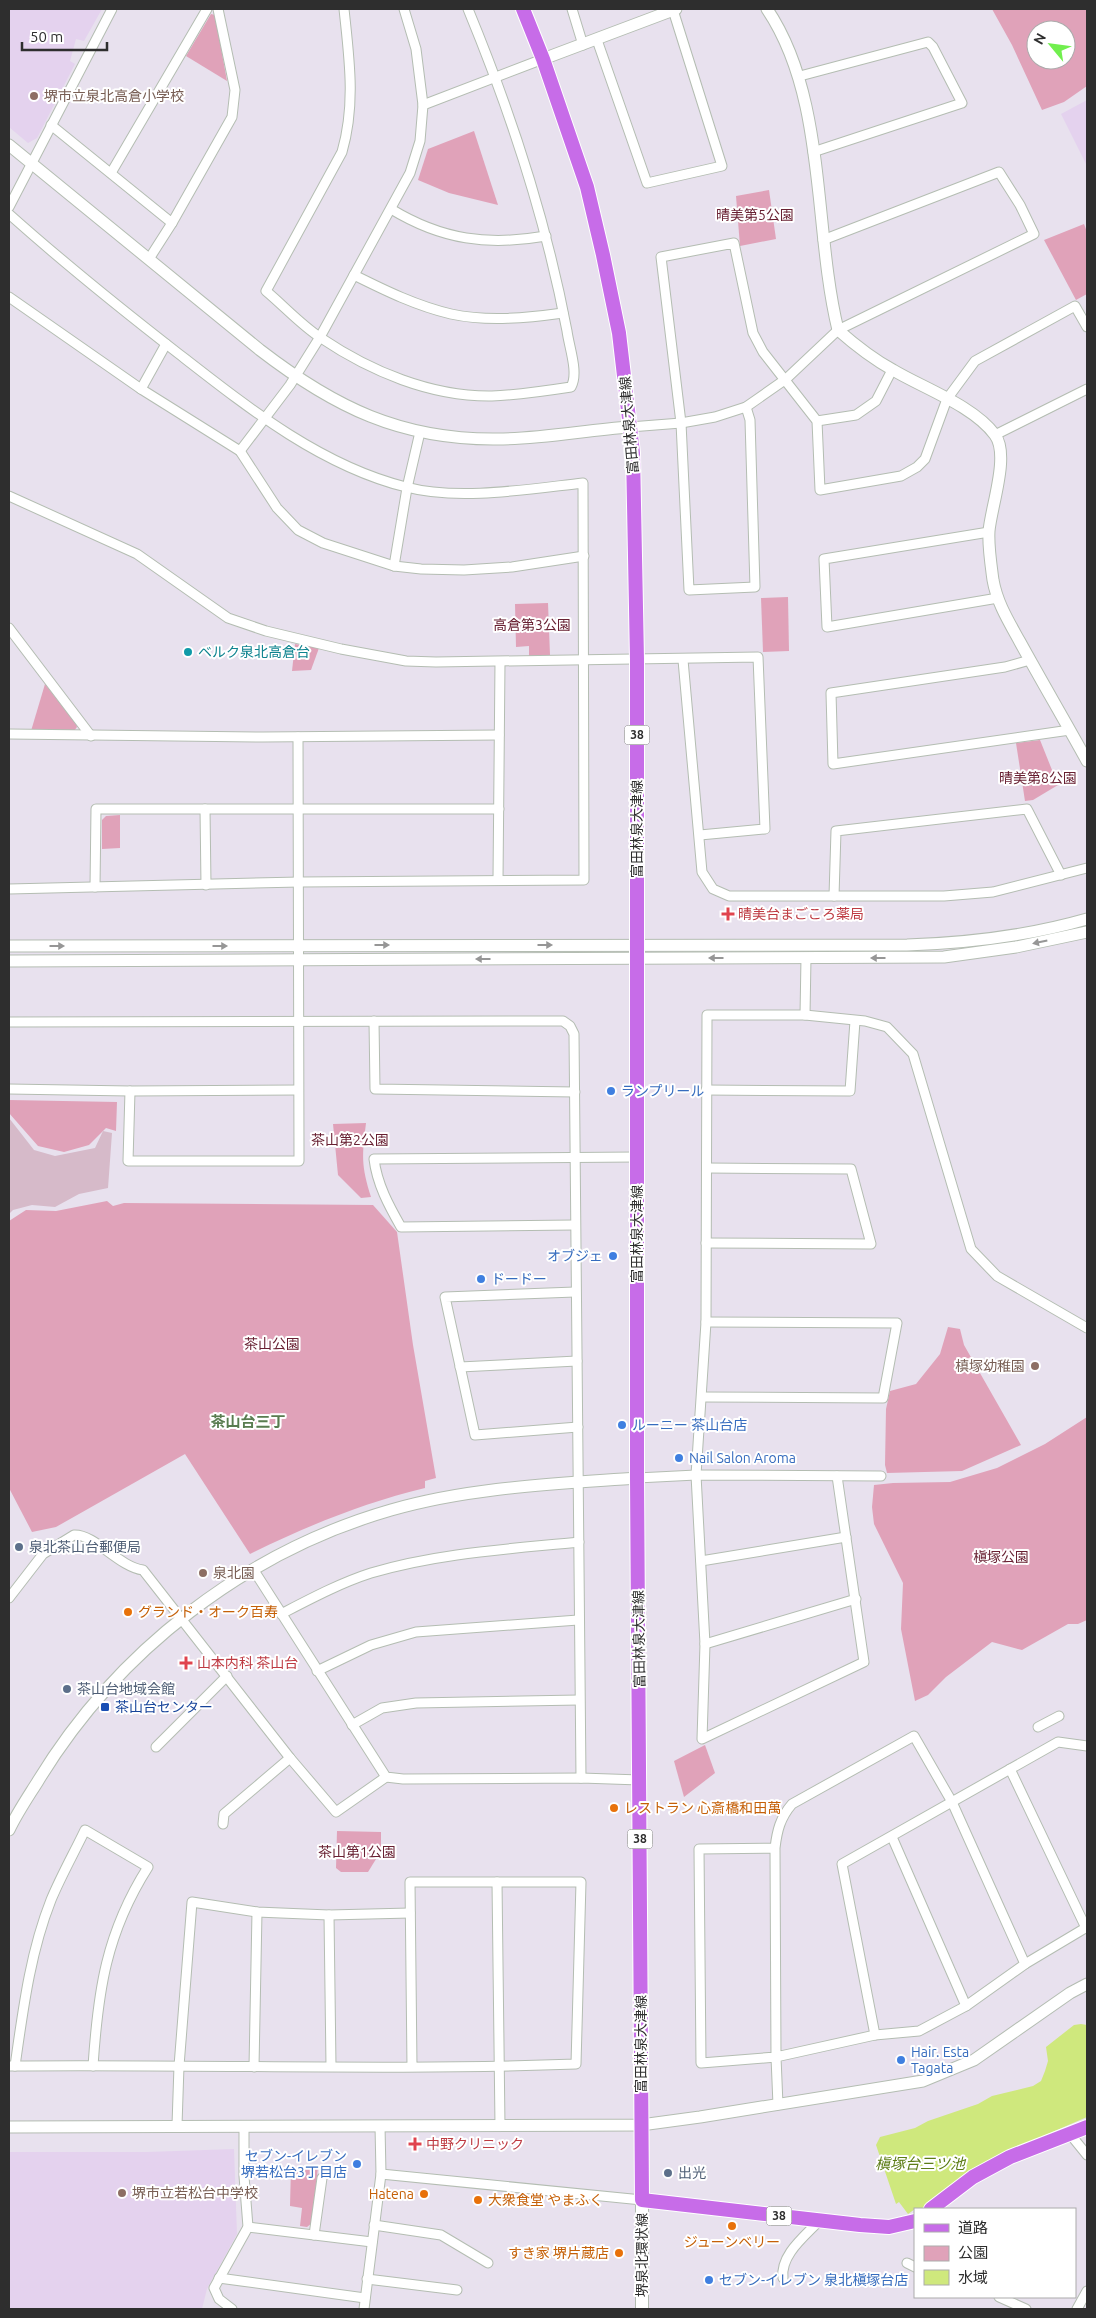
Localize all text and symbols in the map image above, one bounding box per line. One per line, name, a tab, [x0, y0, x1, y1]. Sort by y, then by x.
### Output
scale bar	[22, 20, 108, 52]
north arrow	[1026, 20, 1076, 70]
text: 50 m	[30, 28, 63, 45]
text: N	[1030, 30, 1049, 47]
place label: 堺市立泉北高倉小学校	[44, 88, 184, 104]
marker: 堺市立泉北高倉小学校	[28, 90, 40, 102]
park label: 晴美第5公園	[716, 207, 794, 223]
street label: 富田林泉大津線	[617, 375, 641, 475]
park label: 高倉第3公園	[493, 617, 571, 633]
place label: ベルク泉北高倉台	[198, 644, 310, 660]
marker: ベルク泉北高倉台	[182, 646, 194, 658]
road number: 38	[624, 726, 650, 744]
park label: 晴美第8公園	[999, 770, 1077, 786]
street label: 富田林泉大津線	[629, 780, 645, 878]
place label: 晴美台まごころ薬局	[738, 906, 864, 922]
marker: 晴美台まごころ薬局	[722, 908, 734, 920]
one-way arrow	[1032, 938, 1047, 946]
one-way arrow	[375, 941, 391, 949]
one-way arrow	[537, 941, 553, 949]
one-way arrow	[50, 942, 66, 950]
one-way arrow	[212, 942, 228, 950]
one-way arrow	[708, 954, 724, 962]
one-way arrow	[870, 954, 886, 962]
one-way arrow	[475, 955, 491, 963]
place label: ランプリール	[621, 1083, 705, 1099]
marker: ランプリール	[605, 1085, 617, 1097]
park label: 茶山第2公園	[311, 1132, 389, 1148]
street label: 富田林泉大津線	[629, 1185, 645, 1283]
place label: オブジェ	[547, 1248, 603, 1264]
marker: オブジェ	[607, 1250, 619, 1262]
place label: ドードー	[491, 1271, 547, 1287]
marker: ドードー	[475, 1273, 487, 1285]
park label: 茶山公園	[244, 1336, 300, 1352]
place label: 槙塚幼稚園	[955, 1358, 1025, 1374]
marker: 槙塚幼稚園	[1029, 1360, 1041, 1372]
district label: 茶山台三丁	[210, 1413, 286, 1430]
place label: ルーニー 茶山台店	[632, 1417, 747, 1433]
marker: ルーニー 茶山台店	[616, 1419, 628, 1431]
place label: Nail Salon Aroma	[689, 1450, 796, 1466]
marker: Nail Salon Aroma	[673, 1452, 685, 1464]
place label: 泉北茶山台郵便局	[29, 1539, 141, 1555]
marker: 泉北茶山台郵便局	[13, 1541, 25, 1553]
park label: 槇塚公園	[973, 1549, 1029, 1565]
place label: 泉北園	[213, 1565, 255, 1581]
marker: 泉北園	[197, 1567, 209, 1579]
street label: 富田林泉大津線	[630, 1590, 648, 1688]
place label: グランド・オーク百寿	[138, 1604, 278, 1620]
marker: グランド・オーク百寿	[122, 1606, 134, 1618]
place label: 山本内科 茶山台	[197, 1655, 298, 1671]
marker: 山本内科 茶山台	[179, 1656, 193, 1670]
place label: 茶山台地域会館	[77, 1681, 175, 1697]
marker: 茶山台地域会館	[61, 1683, 73, 1695]
place label: 茶山台センター	[115, 1699, 213, 1715]
marker: 茶山台センター	[99, 1701, 111, 1713]
place label: レストラン 心斎橋和田萬	[624, 1800, 781, 1816]
marker: レストラン 心斎橋和田萬	[608, 1802, 620, 1814]
road number: 38	[628, 1830, 652, 1848]
park label: 茶山第1公園	[318, 1844, 396, 1860]
street label: 富田林泉大津線	[633, 1995, 649, 2093]
place label: Hair. Esta Tagata	[911, 2044, 969, 2076]
marker: Hair. Esta Tagata	[895, 2054, 907, 2066]
place label: 中野クリニック	[426, 2136, 524, 2152]
marker: 中野クリニック	[408, 2137, 422, 2151]
place label: セブン-イレブン 堺若松台3丁目店	[241, 2148, 347, 2180]
water label: 槇塚台三ツ池	[875, 2155, 967, 2172]
marker: セブン-イレブン 堺若松台3丁目店	[351, 2158, 363, 2170]
place label: 出光	[678, 2165, 706, 2181]
marker: 出光	[662, 2167, 674, 2179]
place label: 堺市立若松台中学校	[132, 2185, 258, 2201]
place label: Hatena	[369, 2186, 414, 2202]
marker: 堺市立若松台中学校	[116, 2187, 128, 2199]
marker: Hatena	[418, 2188, 430, 2200]
place label: 大衆食堂 やまふく	[488, 2192, 603, 2208]
marker: 大衆食堂 やまふく	[472, 2194, 484, 2206]
road number: 38	[766, 2206, 792, 2226]
legend	[914, 2208, 1076, 2298]
street label: 堺泉北環状線	[634, 2213, 650, 2297]
text: 道路	[958, 2219, 988, 2236]
marker: ジューンベリー	[726, 2220, 738, 2232]
place label: ジューンベリー	[684, 2234, 780, 2250]
text: 公園	[958, 2244, 988, 2261]
place label: すき家 堺片蔵店	[508, 2245, 609, 2261]
marker: すき家 堺片蔵店	[613, 2247, 625, 2259]
text: 水域	[958, 2269, 988, 2286]
place label: セブン-イレブン 泉北槇塚台店	[719, 2272, 908, 2288]
marker: セブン-イレブン 泉北槇塚台店	[703, 2274, 715, 2286]

